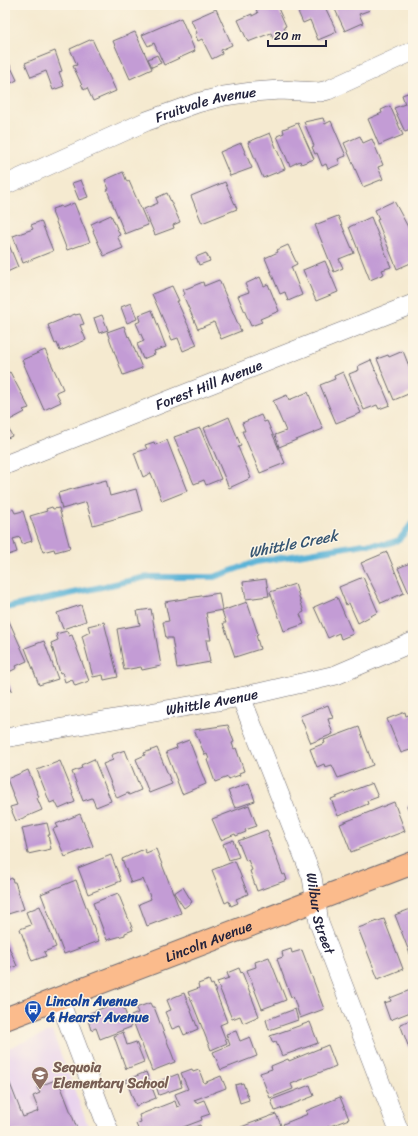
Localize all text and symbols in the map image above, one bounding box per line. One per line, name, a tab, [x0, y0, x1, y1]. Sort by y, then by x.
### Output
scale bar	[268, 22, 326, 48]
text: 20 m	[274, 25, 301, 47]
street label: Fruitvale Avenue	[151, 79, 257, 130]
street label: Forest Hill Avenue	[151, 352, 266, 417]
water label: Whittle Creek	[246, 522, 342, 565]
street label: Whittle Avenue	[164, 681, 260, 722]
street label: Wilbur Street	[299, 871, 343, 959]
street label: Lincoln Avenue	[161, 913, 256, 969]
place label: Lincoln Avenue & Hearst Avenue	[46, 989, 149, 1030]
bus stop icon: Lincoln Avenue & Hearst Avenue	[23, 999, 43, 1024]
place label: Sequoia Elementary School	[52, 1055, 170, 1096]
school or university icon: Sequoia Elementary School	[30, 1065, 50, 1090]

